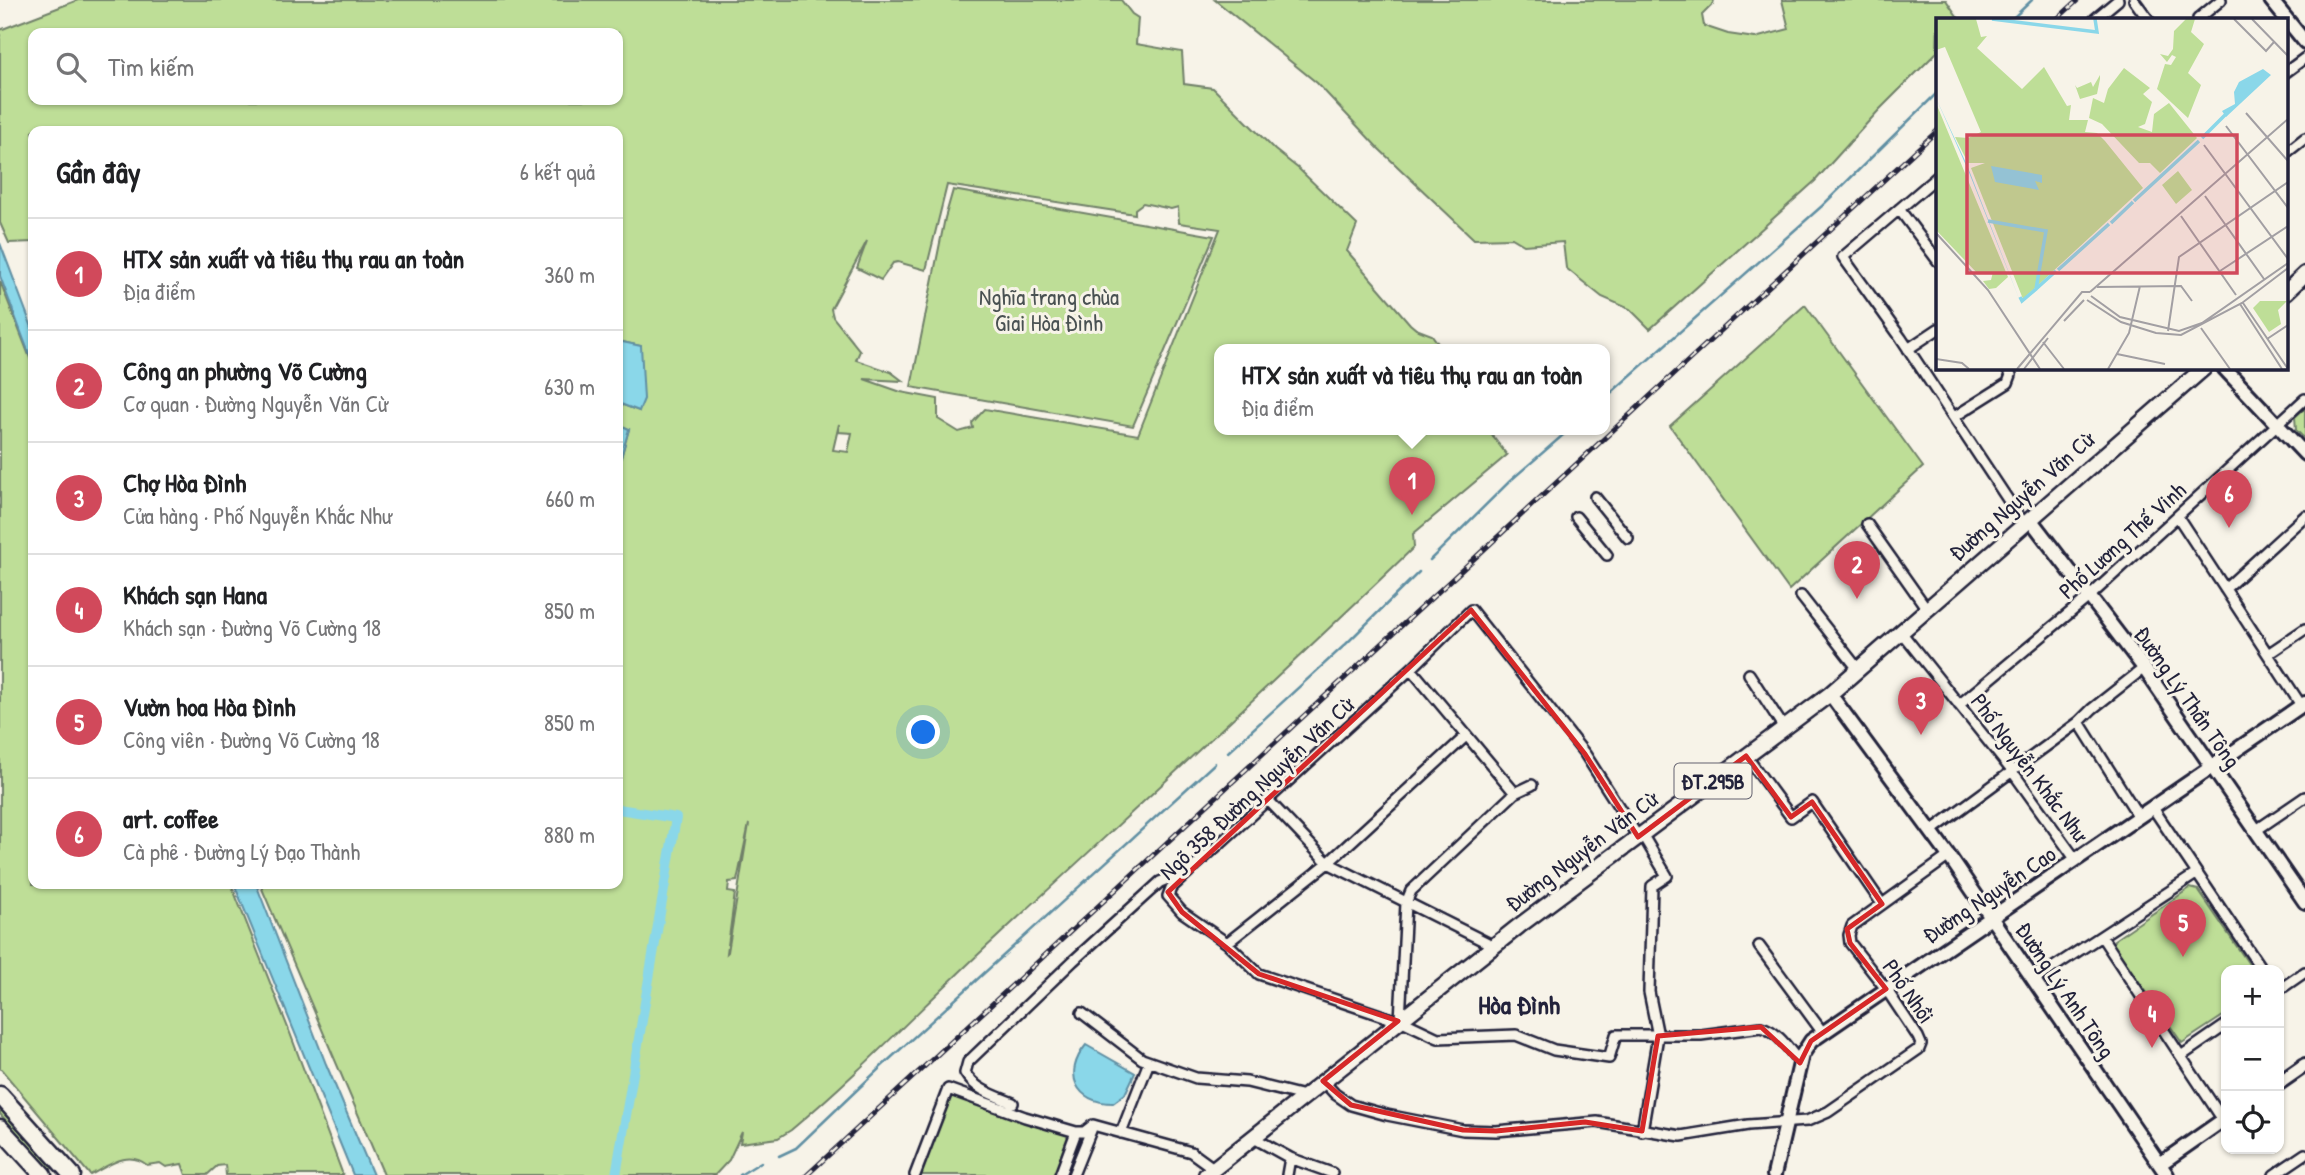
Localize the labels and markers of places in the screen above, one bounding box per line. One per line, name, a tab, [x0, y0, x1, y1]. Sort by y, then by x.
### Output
pin: 1	[1389, 457, 1435, 515]
pin: 6	[2206, 470, 2252, 528]
pin: 2	[1834, 541, 1880, 599]
pin: 3	[1898, 677, 1944, 735]
pin: 5	[2160, 899, 2206, 957]
pin: 4	[2129, 990, 2175, 1048]

